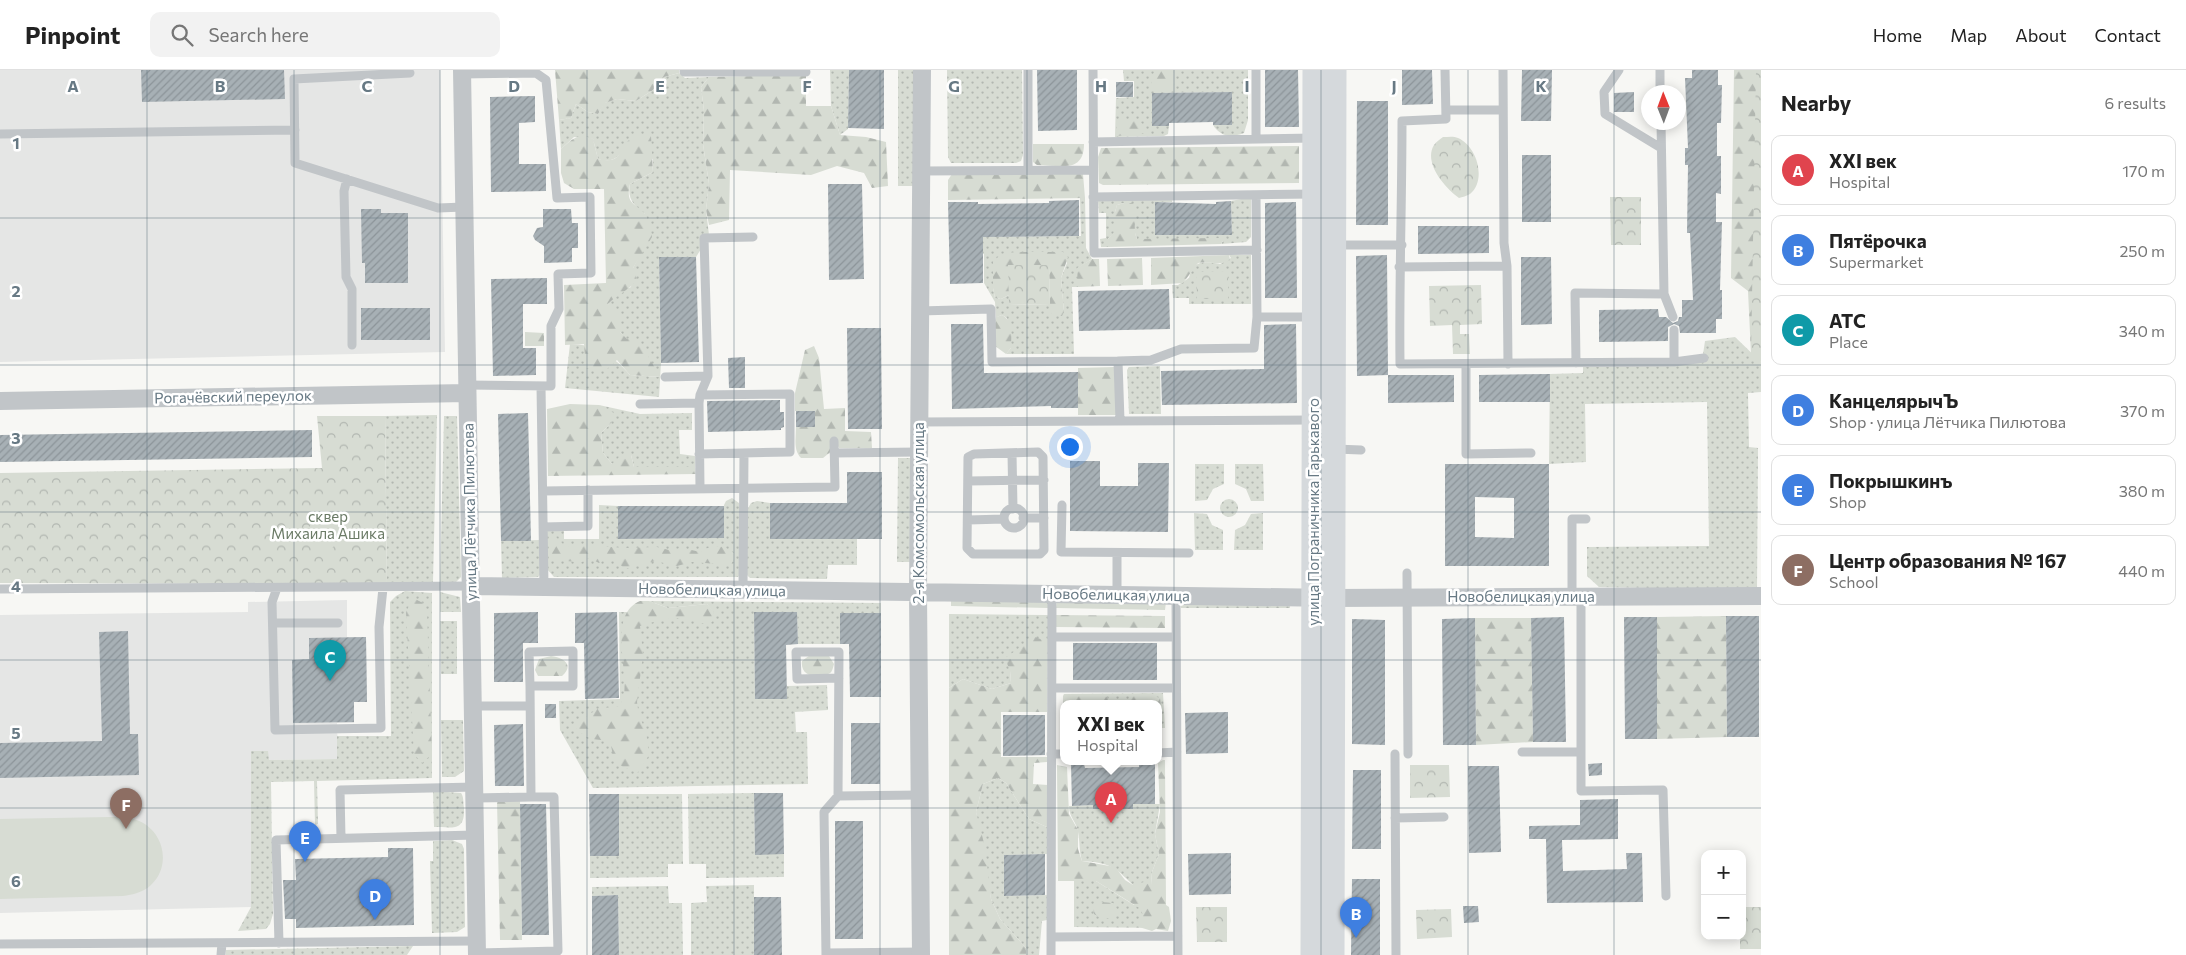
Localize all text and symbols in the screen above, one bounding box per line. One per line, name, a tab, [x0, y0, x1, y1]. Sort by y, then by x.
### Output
search box	[150, 12, 500, 57]
text: Pinpoint	[25, 20, 120, 49]
icon: search	[168, 21, 196, 49]
text: Search here	[208, 23, 309, 46]
text: Home	[1873, 24, 1922, 46]
text: Map	[1950, 24, 1987, 46]
text: About	[2015, 24, 2067, 46]
text: Contact	[2095, 24, 2161, 46]
text: A	[67, 76, 79, 95]
text: B	[215, 76, 226, 95]
text: C	[362, 76, 373, 95]
text: D	[508, 76, 520, 95]
text: E	[655, 76, 665, 95]
text: F	[802, 76, 812, 95]
text: G	[948, 76, 960, 95]
text: H	[1095, 76, 1107, 95]
text: I	[1244, 76, 1250, 95]
text: J	[1391, 76, 1397, 95]
text: K	[1535, 76, 1547, 95]
north arrow	[1641, 85, 1686, 130]
text: Nearby	[1781, 90, 1851, 115]
text: 6 results	[2105, 93, 2166, 112]
text: 1	[12, 133, 20, 152]
text: XXI век	[1829, 149, 1897, 172]
text: A	[1792, 161, 1804, 180]
text: 170 m	[2122, 161, 2165, 180]
text: Hospital	[1829, 172, 1890, 191]
text: Пятёрочка	[1829, 229, 1927, 252]
text: B	[1793, 241, 1803, 260]
text: 250 m	[2119, 241, 2165, 260]
text: Supermarket	[1829, 252, 1924, 271]
text: 2	[11, 281, 21, 300]
text: АТС	[1829, 309, 1866, 332]
text: C	[1793, 321, 1803, 340]
text: 340 m	[2119, 321, 2165, 340]
text: Place	[1829, 332, 1868, 351]
street label: Рогачёвский переулок	[154, 386, 312, 406]
text: КанцелярычЪ	[1829, 389, 1958, 412]
street label: улица Пограничника Гарькавого	[1304, 398, 1322, 626]
text: D	[1792, 401, 1804, 420]
text: 370 m	[2120, 401, 2165, 420]
text: Shop · улица Лётчика Пилютова	[1829, 412, 2066, 431]
street label: 2-я Комсомольская улица	[909, 422, 927, 604]
street label: улица Лётчика Пилютова	[458, 423, 480, 601]
text: 3	[11, 428, 21, 447]
your location	[1057, 434, 1083, 460]
text: Покрышкинъ	[1829, 469, 1953, 492]
text: E	[1793, 481, 1803, 500]
text: 380 m	[2119, 481, 2165, 500]
text: Shop	[1829, 492, 1867, 511]
park label: сквер Михаила Ашика	[271, 507, 385, 542]
text: Центр образования № 167	[1829, 549, 2066, 572]
text: F	[1793, 561, 1803, 580]
text: 440 m	[2118, 561, 2165, 580]
text: School	[1829, 572, 1879, 591]
text: 4	[11, 576, 21, 595]
street label: Новобелицкая улица	[638, 579, 786, 599]
street label: Новобелицкая улица	[1042, 584, 1190, 604]
street label: Новобелицкая улица	[1447, 587, 1595, 605]
pin: C	[314, 640, 346, 681]
popup	[1060, 700, 1162, 765]
text: XXI век	[1077, 712, 1145, 735]
text: 5	[11, 723, 21, 742]
text: Hospital	[1077, 735, 1138, 754]
pin: A	[1095, 782, 1127, 823]
pin: F	[110, 788, 142, 829]
pin: E	[289, 821, 321, 862]
map controls	[1701, 850, 1746, 940]
button: +	[1701, 850, 1746, 895]
text: 6	[11, 871, 21, 890]
pin: D	[359, 879, 391, 920]
button: −	[1701, 895, 1746, 940]
pin: B	[1340, 897, 1372, 938]

